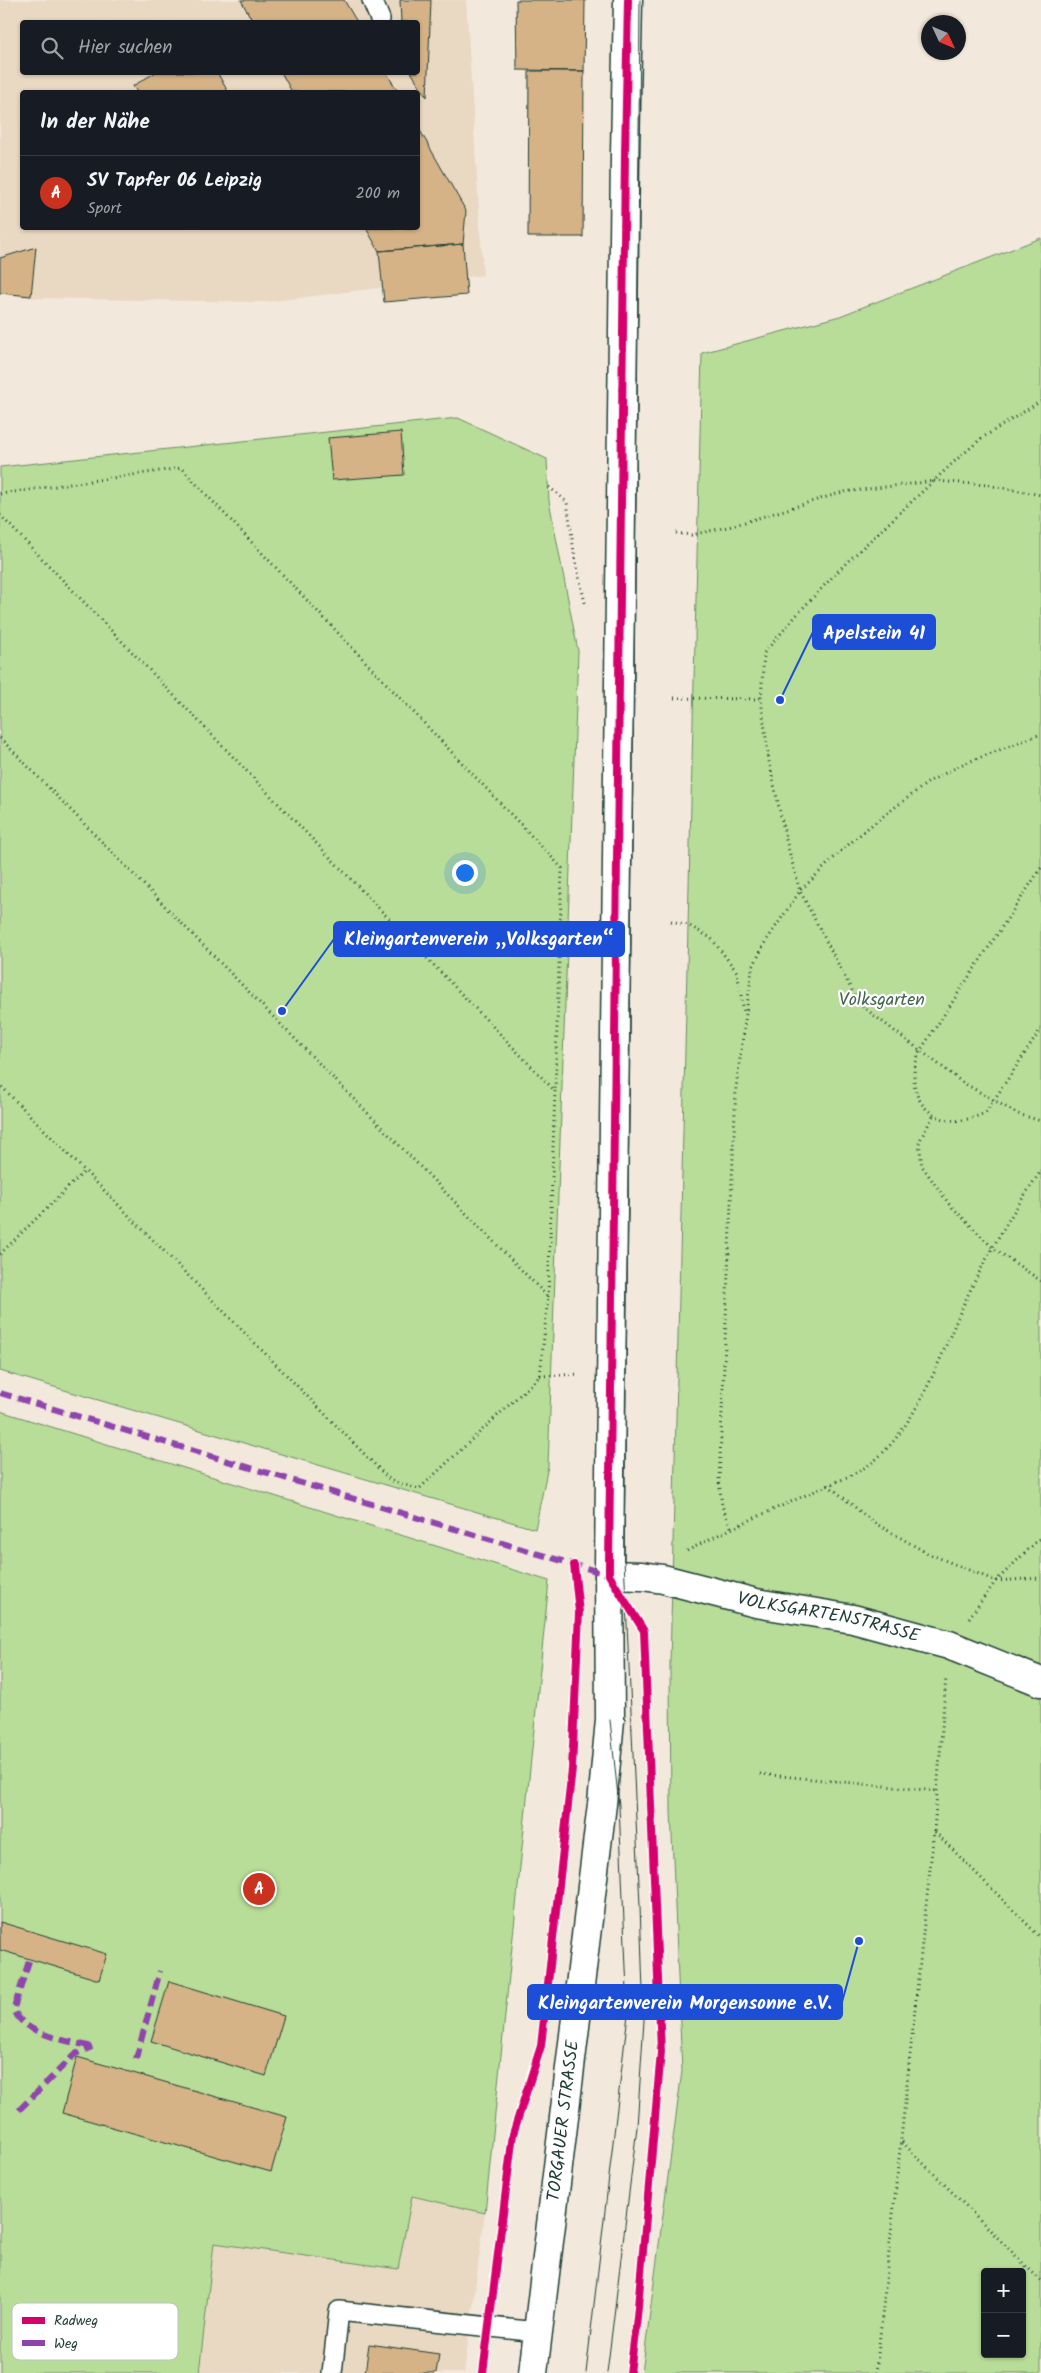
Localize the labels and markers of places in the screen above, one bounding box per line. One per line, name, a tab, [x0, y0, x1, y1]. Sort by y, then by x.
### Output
callout: Apelstein 41	[813, 615, 935, 649]
callout: Kleingartenverein „Volksgarten“	[334, 922, 624, 956]
pin: A	[243, 1870, 275, 1908]
callout: Kleingartenverein Morgensonne e.V.	[528, 1985, 842, 2019]

